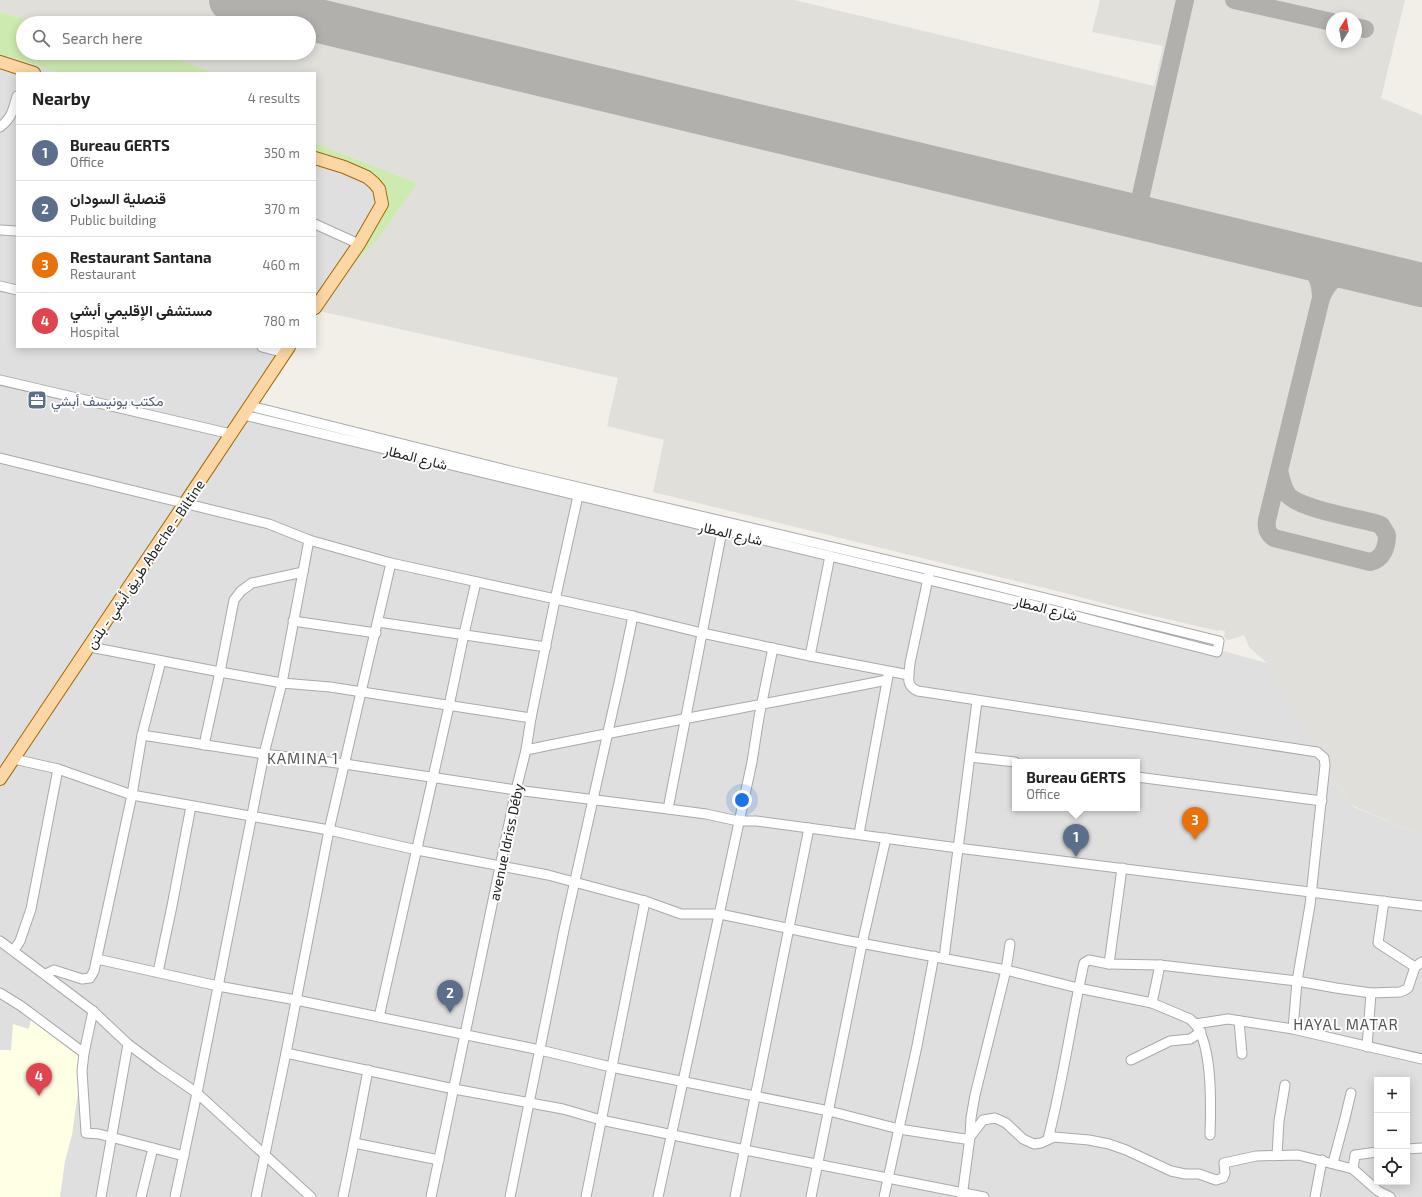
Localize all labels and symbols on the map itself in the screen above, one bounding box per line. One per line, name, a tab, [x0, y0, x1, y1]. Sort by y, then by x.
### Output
north arrow	[1326, 12, 1362, 48]
office icon: مكتب يونيسف أبشي	[26, 389, 48, 411]
place label: مكتب يونيسف أبشي	[51, 392, 163, 413]
street label: شارع المطار	[381, 441, 449, 476]
street label: طريق أبشي - بلتن Abeche - Biltine	[82, 476, 211, 654]
street label: شارع المطار	[696, 517, 764, 551]
street label: شارع المطار	[1011, 592, 1079, 627]
district label: KAMINA 1	[267, 749, 339, 767]
street label: avenue Idriss Déby	[485, 781, 527, 902]
your location	[732, 790, 752, 810]
pin: 3	[1182, 807, 1208, 840]
pin: 1	[1063, 824, 1089, 857]
pin: 2	[437, 980, 463, 1013]
district label: HAYAL MATAR	[1293, 1015, 1399, 1033]
pin: 4	[26, 1063, 52, 1096]

